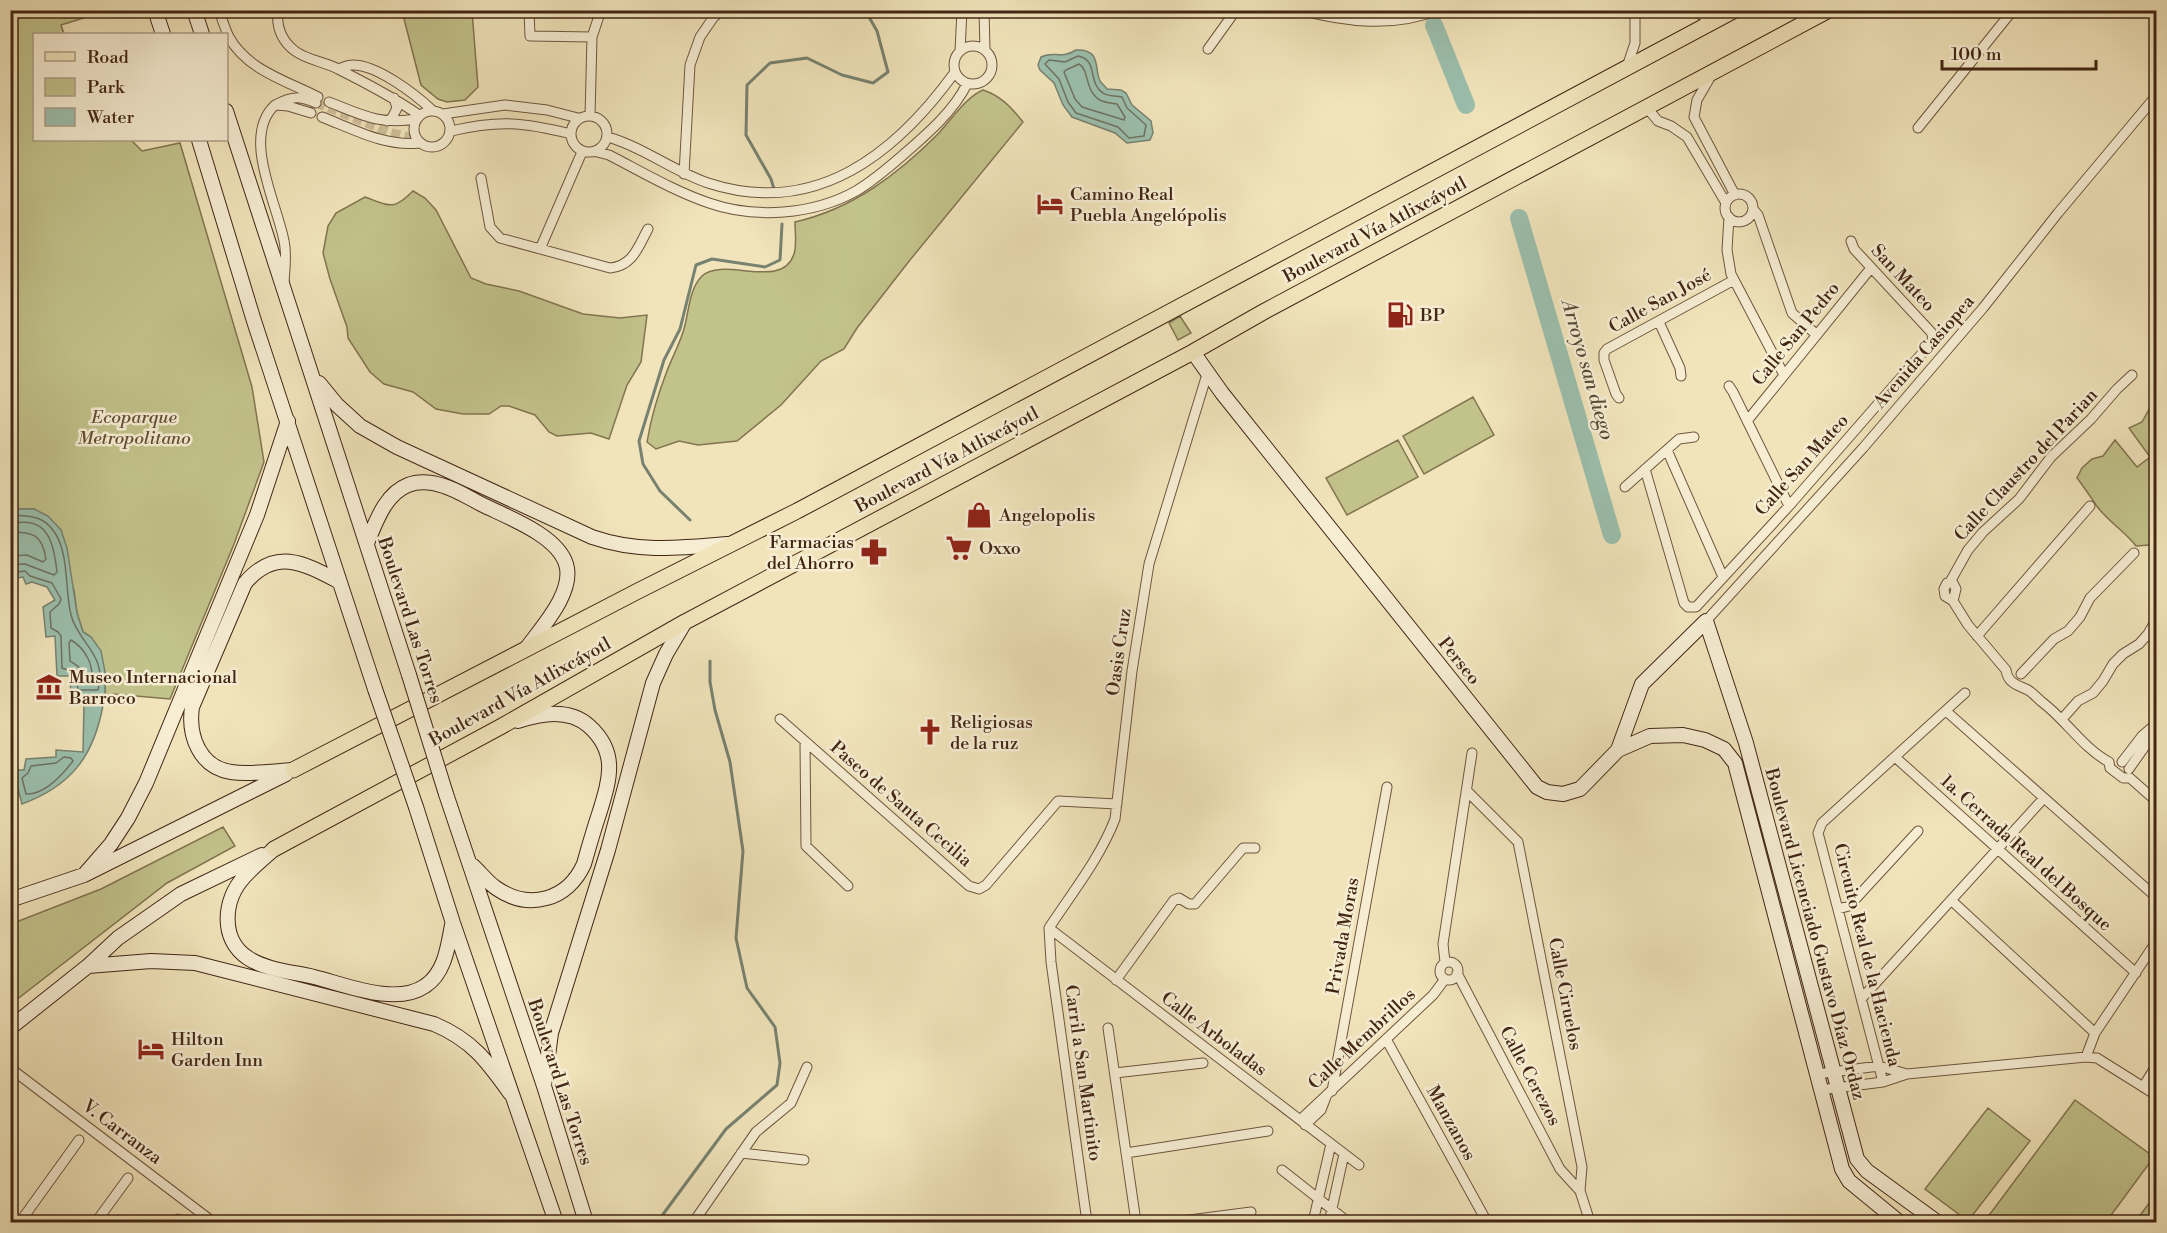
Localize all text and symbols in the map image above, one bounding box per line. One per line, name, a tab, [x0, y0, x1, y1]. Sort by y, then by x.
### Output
legend	[33, 33, 228, 141]
scale bar	[1942, 33, 2096, 71]
text: 100 m	[1951, 43, 2002, 66]
text: Road	[87, 46, 130, 69]
text: Park	[87, 76, 126, 99]
text: Water	[86, 106, 135, 129]
street label: Boulevard Vía Atlixcáyotl	[1278, 171, 1471, 289]
place label: Camino Real Puebla Angelópolis	[1070, 183, 1227, 227]
hotel icon: Camino Real Puebla Angelópolis	[1035, 189, 1065, 219]
street label: San Mateo	[1866, 239, 1940, 317]
street label: Calle San José	[1605, 263, 1715, 339]
street label: Calle San Pedro	[1747, 277, 1845, 391]
street label: Avenida Casiopea	[1868, 290, 1980, 414]
water label: Arroyo san diego	[1554, 295, 1619, 443]
fuel station icon: BP	[1385, 300, 1415, 330]
place label: BP	[1419, 304, 1445, 327]
street label: Calle Claustro del Parian	[1949, 384, 2103, 546]
street label: Boulevard Vía Atlixcáyotl	[850, 401, 1043, 519]
park label: Ecoparque Metropolitano	[77, 406, 191, 450]
street label: Calle San Mateo	[1750, 409, 1854, 521]
shop icon: Angelopolis	[964, 500, 994, 530]
place label: Angelopolis	[998, 504, 1096, 527]
place label: Farmacias del Ahorro	[767, 531, 854, 575]
street label: Boulevard Las Torres	[372, 533, 448, 706]
supermarket icon: Oxxo	[944, 533, 974, 563]
pharmacy icon: Farmacias del Ahorro	[859, 537, 889, 567]
place label: Oxxo	[979, 537, 1021, 560]
street label: Oasis Cruz	[1101, 607, 1137, 697]
street label: Boulevard Vía Atlixcáyotl	[424, 632, 616, 752]
street label: Perseo	[1433, 632, 1485, 690]
place label: Museo Internacional Barroco	[68, 666, 238, 710]
museum icon: Museo Internacional Barroco	[34, 672, 64, 702]
place label: Religiosas de la ruz	[950, 711, 1033, 755]
church icon: Religiosas de la ruz	[915, 717, 945, 747]
street label: Paseo de Santa Cecilia	[825, 736, 977, 873]
street label: Boulevard Licenciado Gustavo Díaz Ordaz	[1759, 765, 1870, 1102]
street label: 1a. Cerrada Real del Bosque	[1935, 770, 2117, 936]
street label: Circuito Real de la Hacienda	[1828, 841, 1906, 1070]
street label: Privada Moras	[1321, 876, 1365, 996]
street label: Calle Ciruelos	[1543, 936, 1587, 1052]
street label: Carril a San Martinito	[1059, 983, 1107, 1163]
street label: Calle Membrillos	[1303, 983, 1421, 1095]
street label: Calle Arboladas	[1156, 987, 1272, 1081]
street label: Boulevard Las Torres	[522, 995, 598, 1168]
street label: Calle Cerezos	[1494, 1022, 1566, 1130]
place label: Hilton Garden Inn	[171, 1028, 263, 1072]
hotel icon: Hilton Garden Inn	[136, 1034, 166, 1064]
street label: Manzanos	[1421, 1081, 1481, 1165]
street label: V. Carranza	[77, 1094, 167, 1170]

